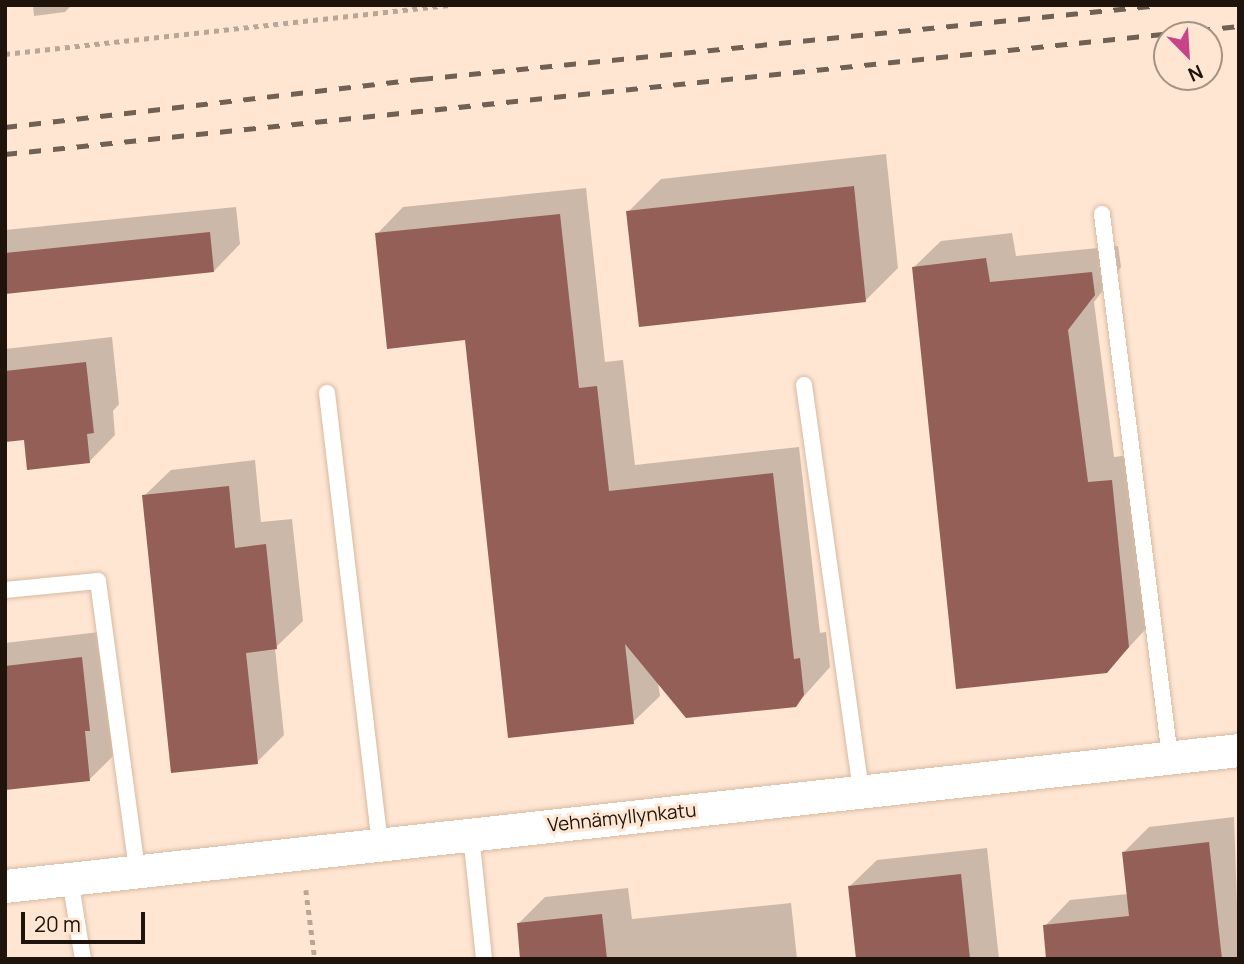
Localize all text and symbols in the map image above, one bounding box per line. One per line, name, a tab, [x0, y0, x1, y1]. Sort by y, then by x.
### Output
north arrow	[1153, 21, 1223, 91]
text: N	[1184, 59, 1207, 88]
street label: Vehnämyllynkatu	[547, 799, 697, 837]
scale bar	[24, 898, 149, 942]
text: 20 m	[34, 910, 81, 938]

